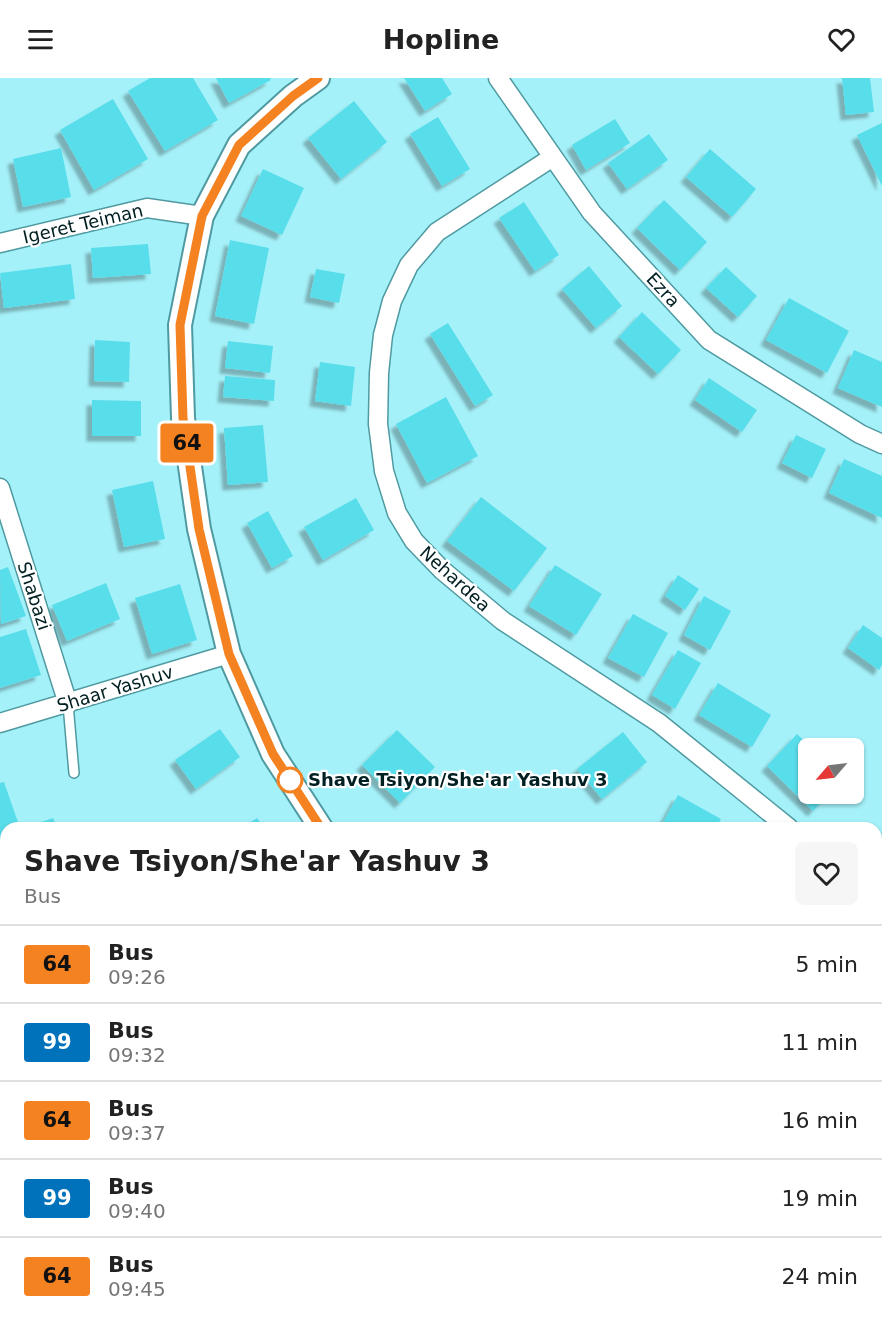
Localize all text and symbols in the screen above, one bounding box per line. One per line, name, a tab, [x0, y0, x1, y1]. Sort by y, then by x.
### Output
icon: menu	[24, 23, 57, 56]
icon: heart	[825, 23, 858, 56]
text: Hopline	[383, 24, 499, 55]
street label: Igeret Teiman	[21, 199, 145, 248]
street label: Ezra	[642, 268, 684, 311]
line badge: 64	[160, 424, 214, 463]
text: 64	[172, 431, 202, 455]
street label: Nehardea	[416, 542, 495, 616]
street label: Shabazi	[14, 559, 55, 633]
street label: Shaar Yashuv	[54, 661, 176, 716]
north arrow	[798, 738, 864, 804]
map controls	[798, 738, 864, 804]
marker: Shave Tsiyon/She'ar Yashuv 3	[277, 767, 303, 793]
place label: Shave Tsiyon/She'ar Yashuv 3	[308, 769, 608, 790]
button: heart	[795, 842, 858, 905]
text: Shave Tsiyon/She'ar Yashuv 3	[24, 845, 490, 878]
text: Bus	[24, 884, 61, 908]
text: Bus	[108, 940, 154, 965]
text: 64	[42, 952, 72, 976]
text: 5 min	[796, 952, 858, 977]
text: 09:26	[108, 965, 166, 989]
text: Bus	[108, 1018, 154, 1043]
text: 99	[42, 1030, 72, 1054]
text: 11 min	[782, 1030, 858, 1055]
text: 09:32	[108, 1043, 166, 1067]
text: Bus	[108, 1096, 154, 1121]
text: 64	[42, 1108, 72, 1132]
text: 16 min	[782, 1108, 858, 1133]
text: 09:37	[108, 1121, 166, 1145]
text: Bus	[108, 1174, 154, 1199]
text: 99	[42, 1186, 72, 1210]
text: 19 min	[782, 1186, 858, 1211]
text: 09:40	[108, 1199, 166, 1223]
text: Bus	[108, 1252, 154, 1277]
text: 64	[42, 1264, 72, 1288]
text: 24 min	[782, 1264, 858, 1289]
text: 09:45	[108, 1277, 166, 1301]

